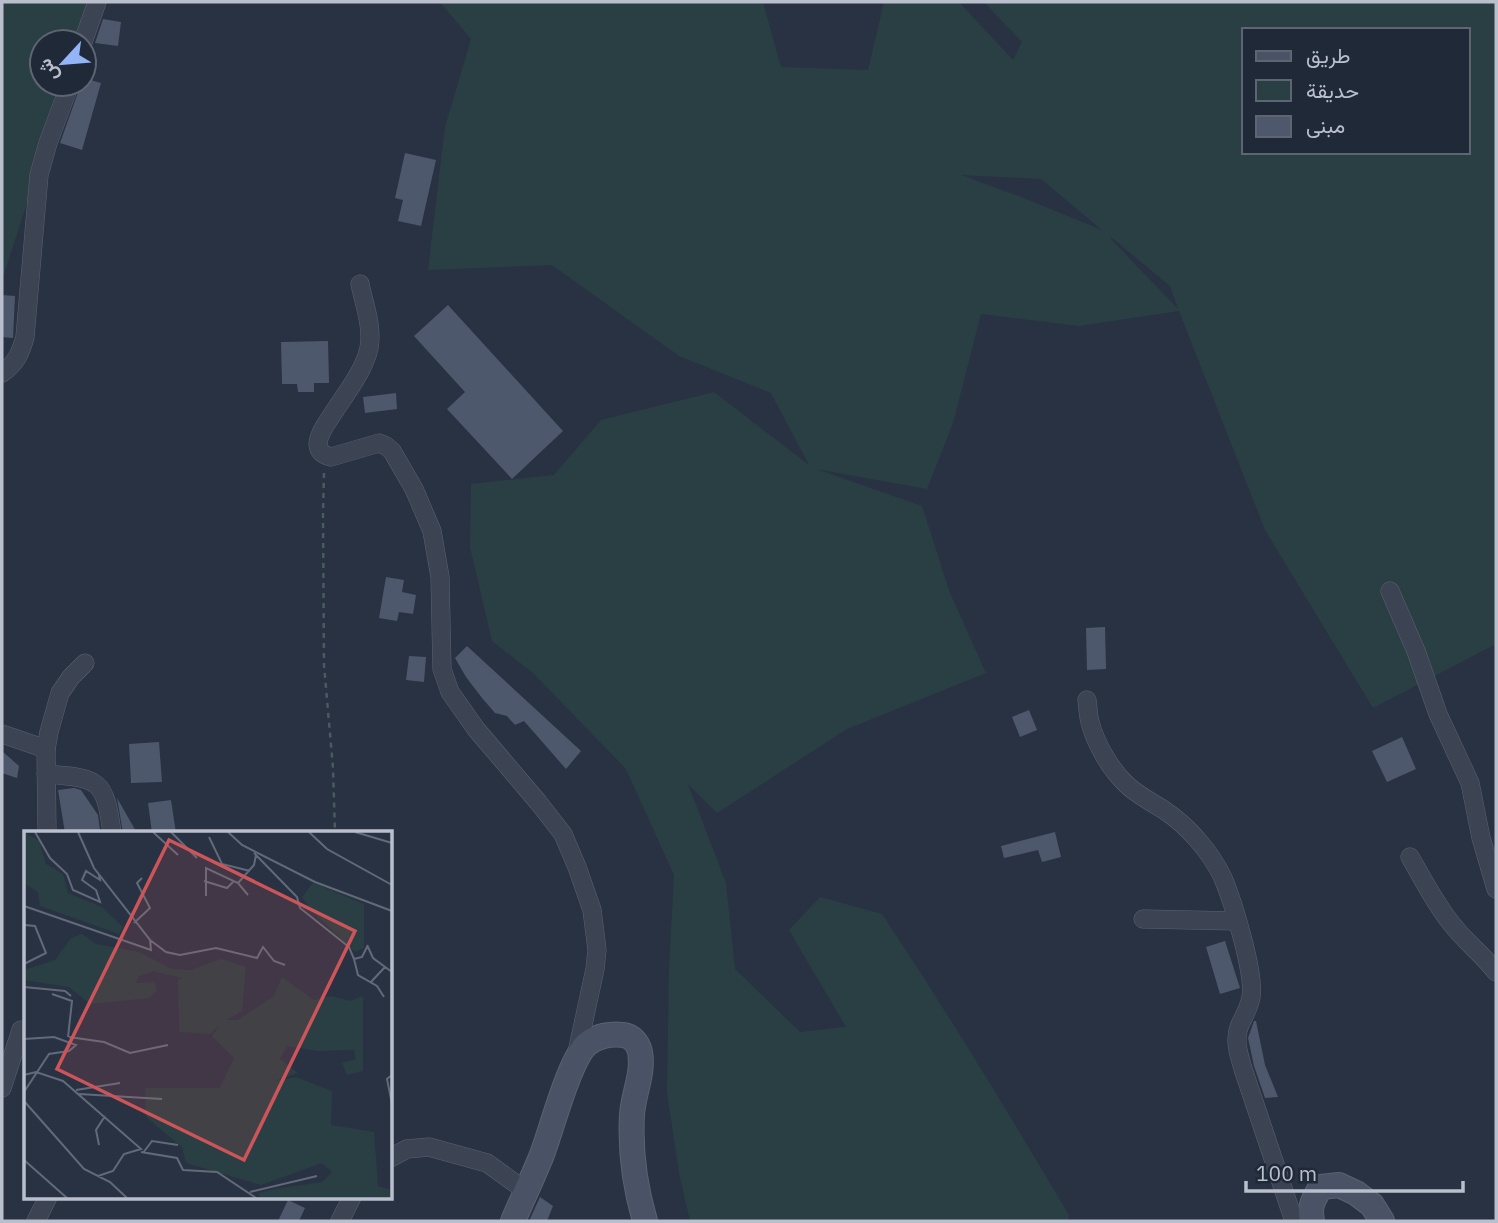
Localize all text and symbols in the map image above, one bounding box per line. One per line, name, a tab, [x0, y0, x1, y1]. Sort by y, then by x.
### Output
north arrow	[28, 28, 98, 98]
legend	[1242, 28, 1470, 154]
text: طريق	[1306, 41, 1351, 69]
text: ش	[32, 55, 64, 86]
text: حديقة	[1306, 76, 1359, 104]
text: مبنى	[1306, 111, 1345, 139]
inset map	[24, 831, 392, 1198]
scale bar	[1246, 1150, 1463, 1194]
text: 100 m	[1256, 1159, 1317, 1187]

